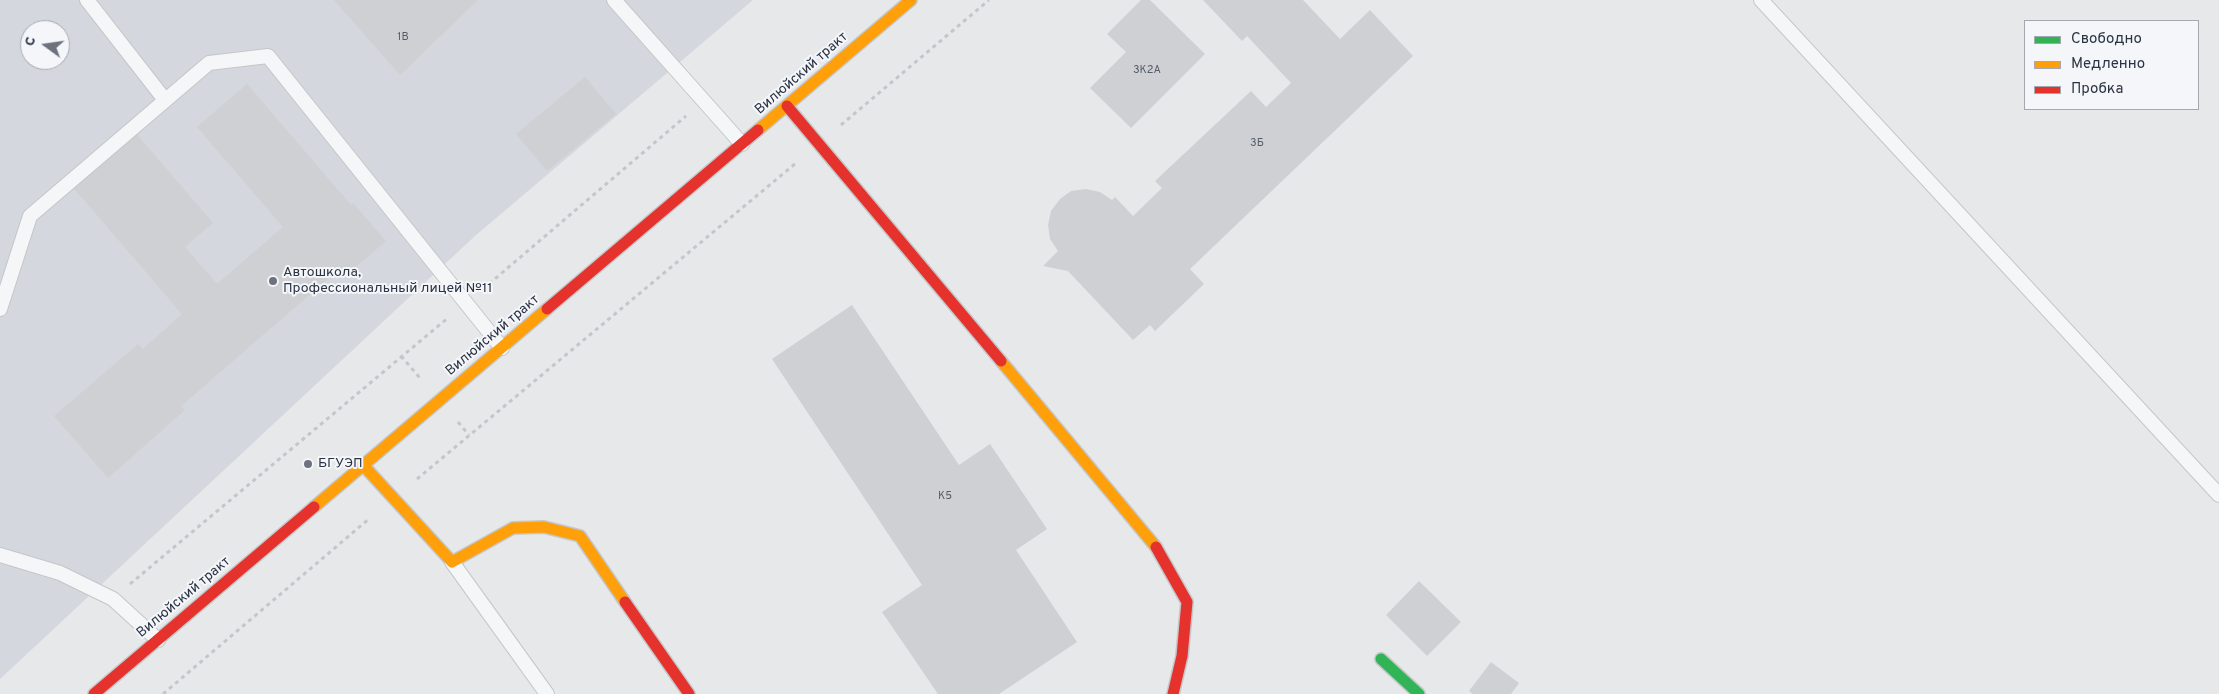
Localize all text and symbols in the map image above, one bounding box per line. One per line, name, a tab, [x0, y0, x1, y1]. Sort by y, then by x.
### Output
north arrow	[20, 20, 70, 70]
legend	[2024, 20, 2199, 110]
street label: Вилюйский тракт	[752, 29, 852, 119]
text: Свободно	[2071, 30, 2142, 49]
house number: 1В	[397, 31, 409, 45]
text: С	[22, 35, 40, 48]
text: Медленно	[2071, 55, 2145, 74]
house number: 3К2А	[1133, 64, 1161, 78]
text: Пробка	[2071, 80, 2123, 99]
house number: 3Б	[1250, 137, 1264, 151]
place label: Автошкола, Профессиональный лицей №11	[283, 265, 492, 298]
marker: Автошкола, Профессиональный лицей №11	[267, 275, 279, 287]
street label: Вилюйский тракт	[443, 292, 543, 380]
place label: БГУЭП	[318, 456, 363, 472]
marker: БГУЭП	[302, 458, 314, 470]
house number: К5	[938, 490, 952, 504]
street label: Вилюйский тракт	[134, 554, 234, 642]

